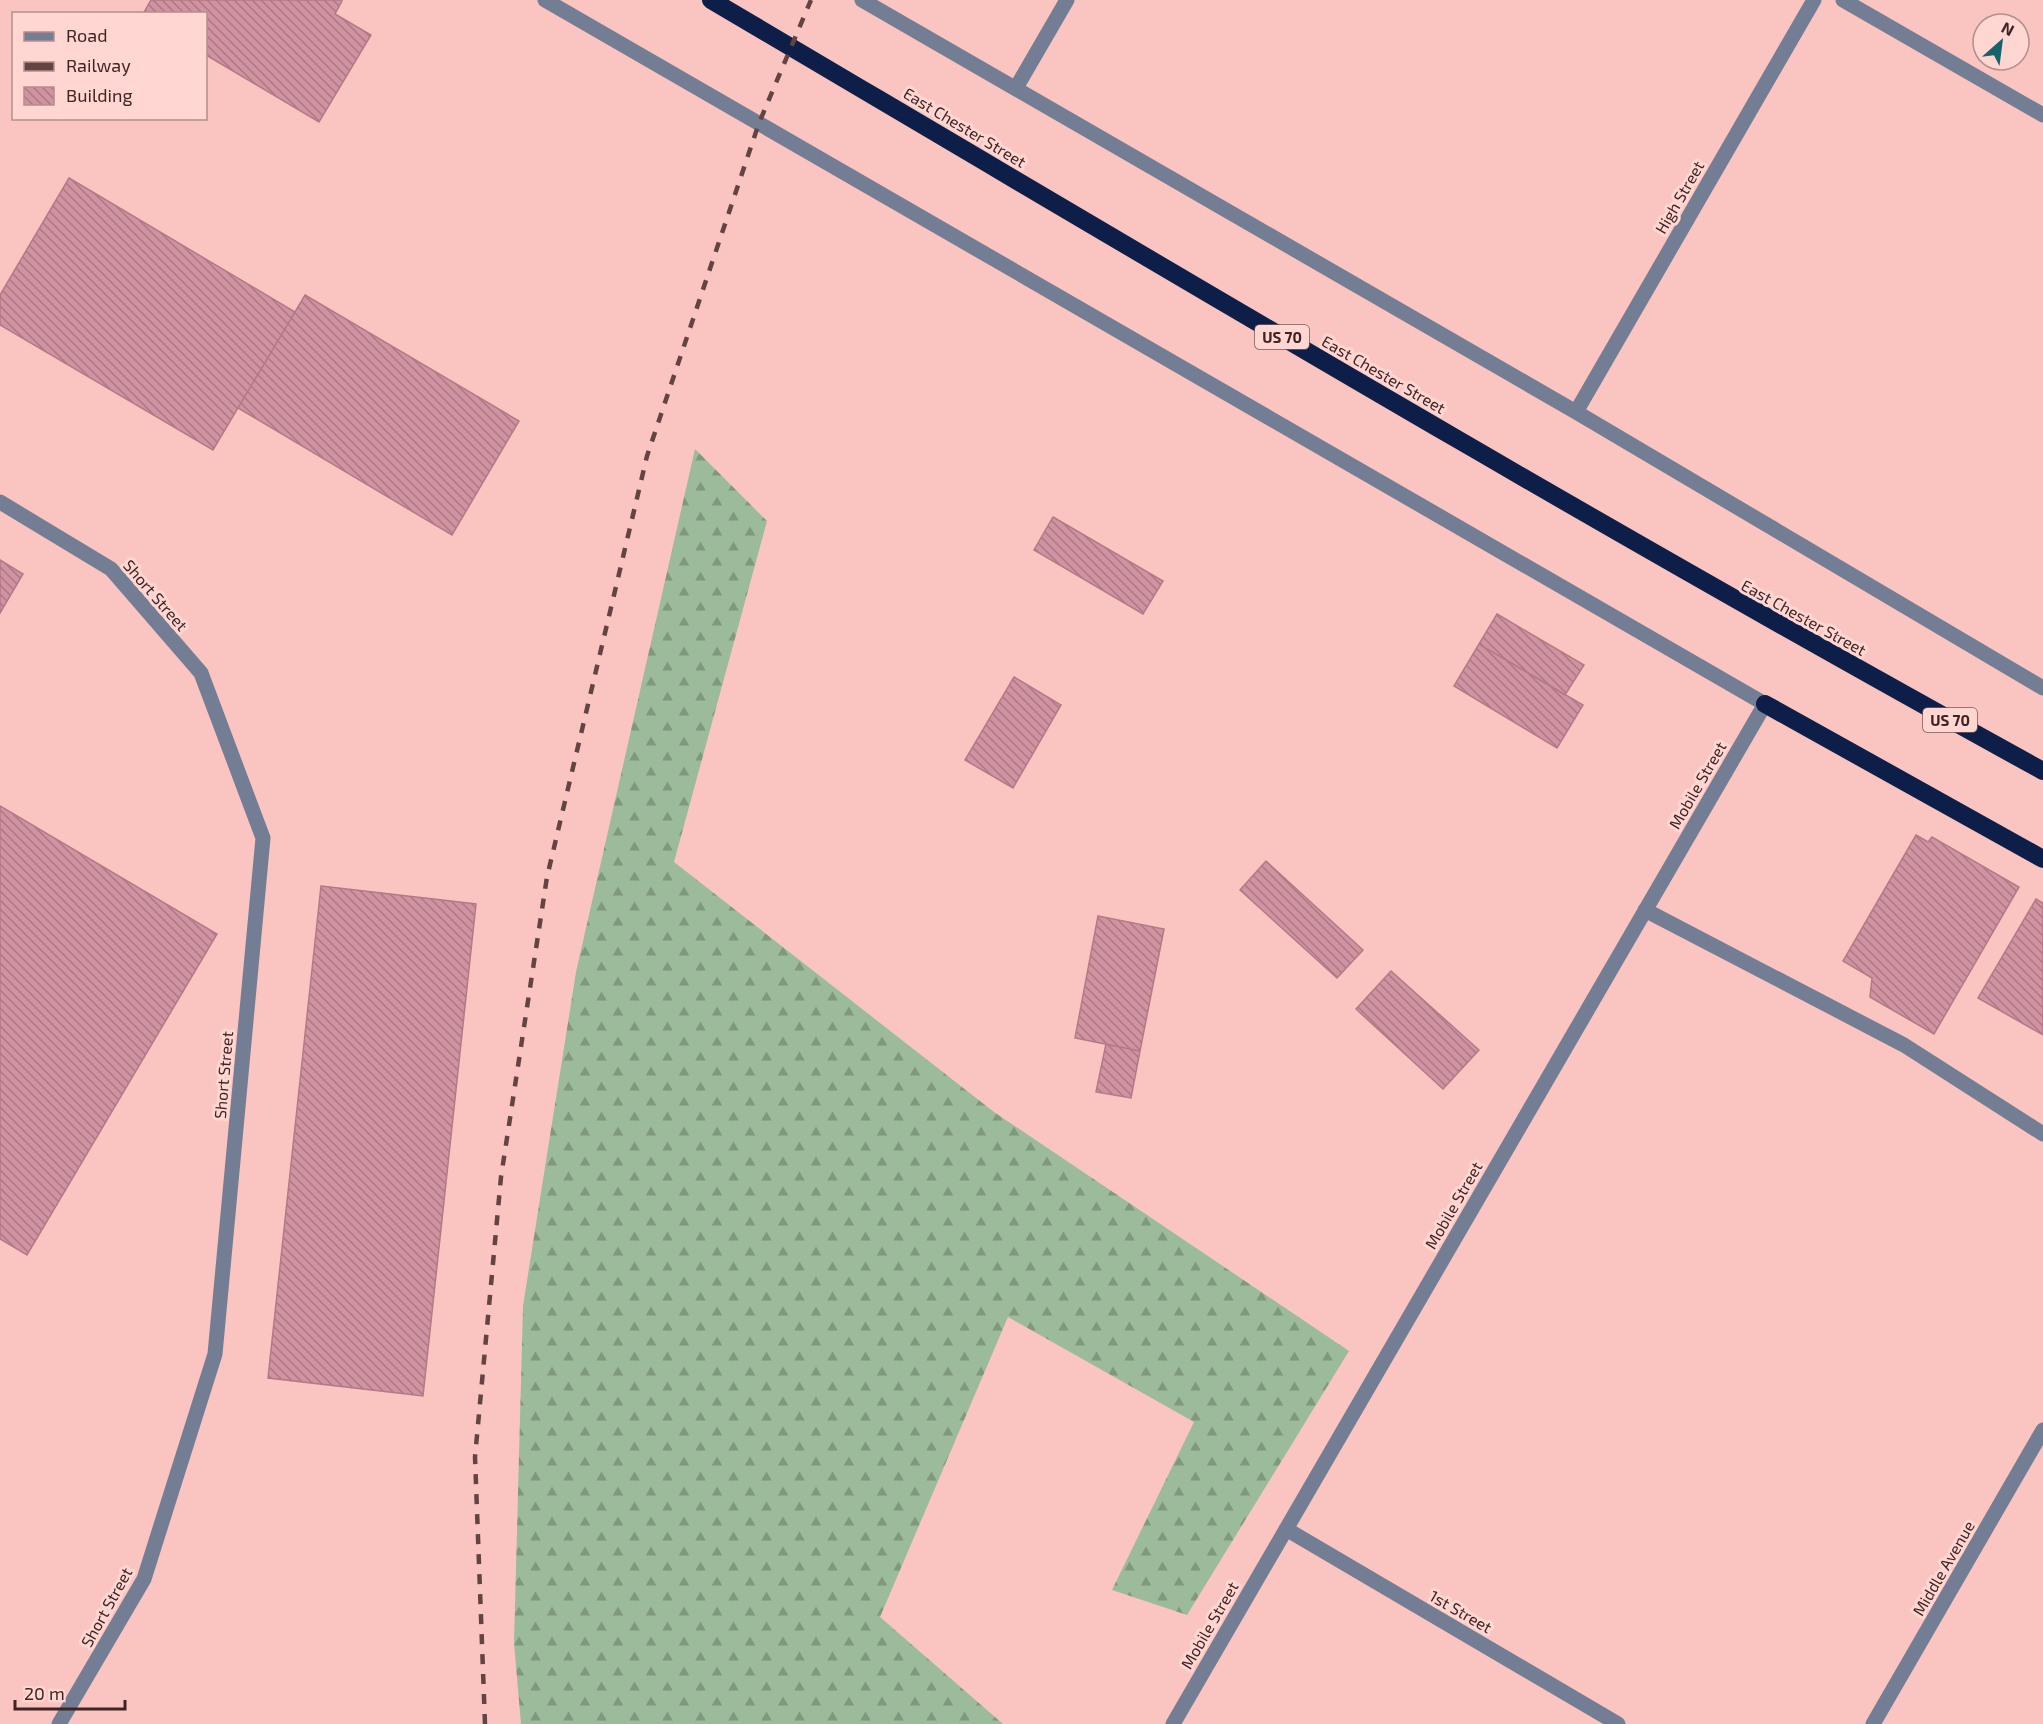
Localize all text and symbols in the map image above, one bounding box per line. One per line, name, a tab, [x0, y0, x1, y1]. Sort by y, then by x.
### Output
legend	[12, 12, 207, 120]
north arrow	[1971, 12, 2031, 72]
text: N	[1999, 17, 2018, 39]
text: Road	[66, 24, 107, 46]
text: Railway	[66, 54, 131, 76]
street label: East Chester Street	[900, 83, 1030, 171]
text: Building	[66, 84, 133, 106]
street label: High Street	[1651, 157, 1707, 237]
road number: US 70	[1255, 325, 1309, 349]
street label: East Chester Street	[1319, 331, 1449, 417]
street label: Short Street	[120, 556, 192, 634]
street label: East Chester Street	[1738, 575, 1870, 659]
road number: US 70	[1923, 708, 1977, 732]
street label: Mobile Street	[1664, 738, 1730, 832]
street label: Short Street	[210, 1030, 236, 1120]
street label: Mobile Street	[1420, 1158, 1486, 1252]
street label: Middle Avenue	[1908, 1517, 1978, 1619]
street label: Short Street	[76, 1564, 136, 1650]
street label: Mobile Street	[1176, 1578, 1242, 1672]
street label: 1st Street	[1427, 1586, 1495, 1636]
scale bar	[15, 1673, 124, 1711]
text: 20 m	[24, 1682, 65, 1704]

